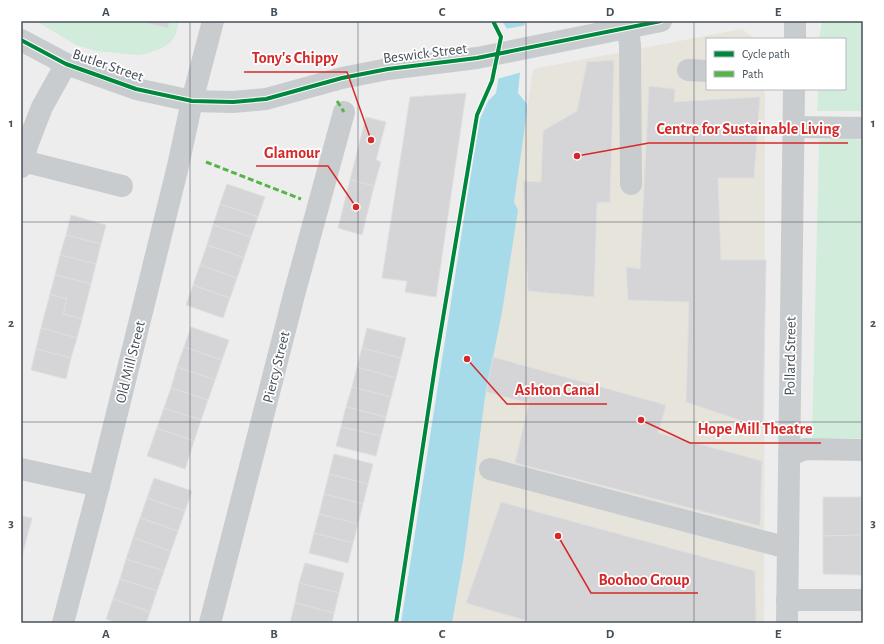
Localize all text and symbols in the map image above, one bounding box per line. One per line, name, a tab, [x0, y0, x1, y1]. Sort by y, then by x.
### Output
text: A	[102, 6, 110, 19]
text: B	[270, 6, 278, 19]
text: C	[439, 6, 446, 19]
text: D	[606, 6, 615, 19]
text: E	[775, 6, 782, 19]
legend	[706, 38, 846, 90]
street label: Beswick Street	[382, 41, 468, 66]
callout: Tony's Chippy	[244, 44, 347, 72]
street label: Butler Street	[71, 46, 145, 85]
text: Cycle path	[742, 48, 790, 61]
text: Tony's Chippy	[252, 50, 339, 67]
text: Path	[742, 68, 764, 80]
callout: Centre for Sustainable Living	[649, 115, 848, 143]
text: 1	[9, 117, 13, 130]
text: 1	[871, 117, 875, 130]
text: Centre for Sustainable Living	[656, 121, 841, 137]
callout: Glamour	[256, 138, 328, 166]
text: Glamour	[264, 145, 320, 161]
street label: Pollard Street	[782, 316, 799, 396]
text: 2	[8, 317, 14, 330]
text: 2	[870, 317, 876, 330]
street label: Old Mill Street	[113, 319, 148, 405]
street label: Piercy Street	[260, 330, 293, 404]
callout: Ashton Canal	[507, 376, 607, 404]
text: Ashton Canal	[515, 382, 599, 398]
callout: Hope Mill Theatre	[690, 415, 821, 443]
text: Hope Mill Theatre	[697, 421, 813, 437]
text: 3	[8, 517, 14, 530]
text: 3	[870, 517, 876, 530]
callout: Boohoo Group	[591, 565, 698, 593]
text: Boohoo Group	[598, 572, 690, 588]
text: A	[102, 628, 110, 641]
text: B	[270, 628, 278, 641]
text: C	[439, 628, 446, 641]
text: D	[606, 628, 615, 641]
text: E	[775, 628, 782, 641]

